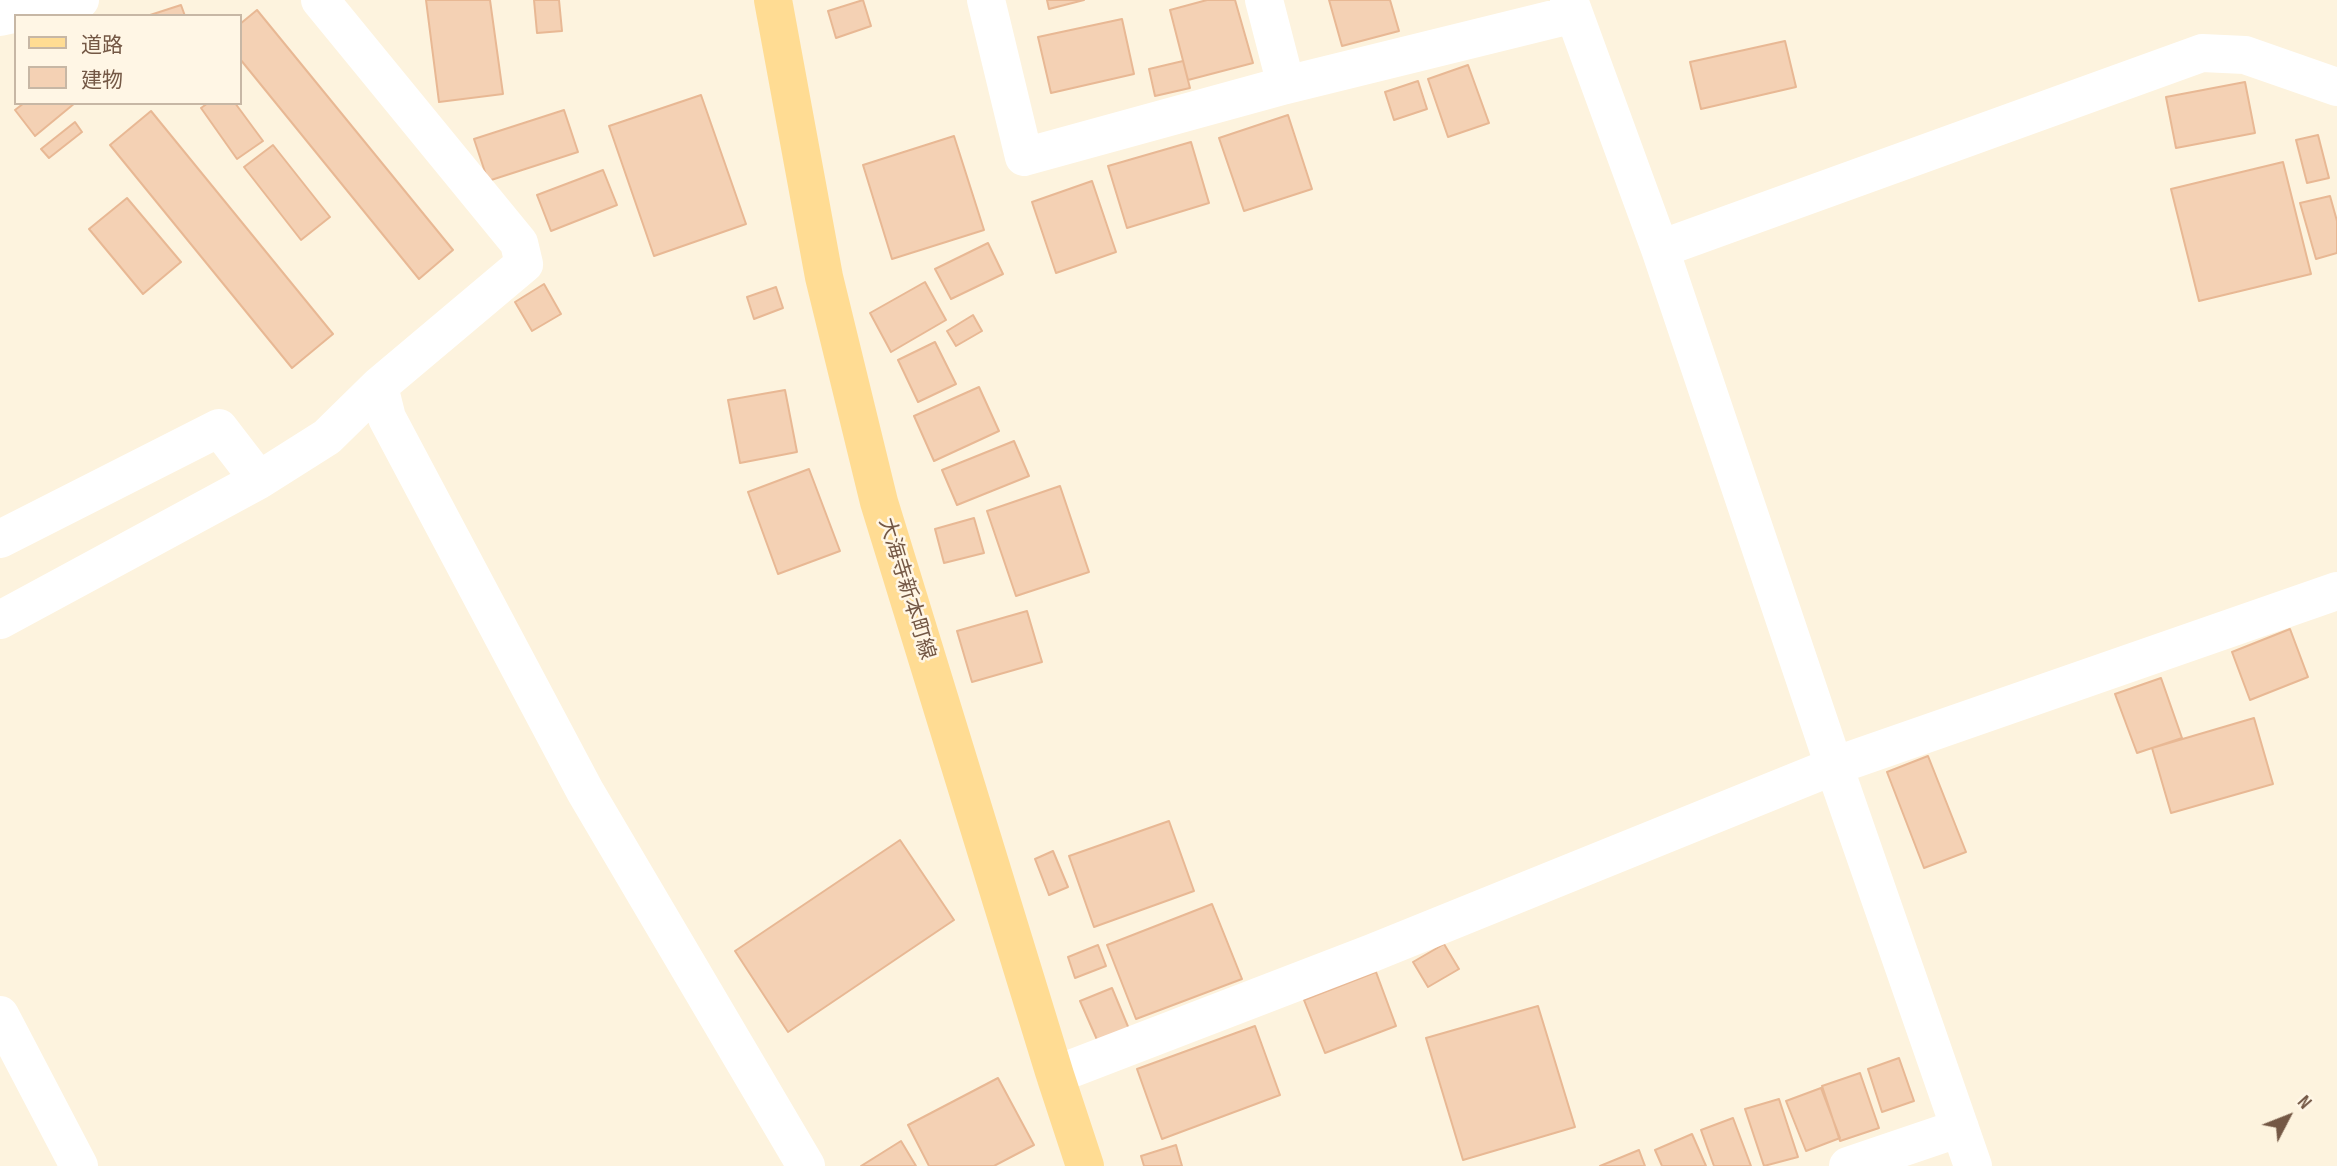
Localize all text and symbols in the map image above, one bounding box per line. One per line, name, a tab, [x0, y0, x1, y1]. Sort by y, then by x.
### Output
legend	[14, 14, 242, 105]
text: 道路	[81, 33, 123, 58]
text: 建物	[81, 68, 123, 93]
street label: 大海寺新本町線	[872, 515, 940, 663]
north arrow	[2253, 1082, 2323, 1152]
text: N	[2292, 1091, 2316, 1114]

